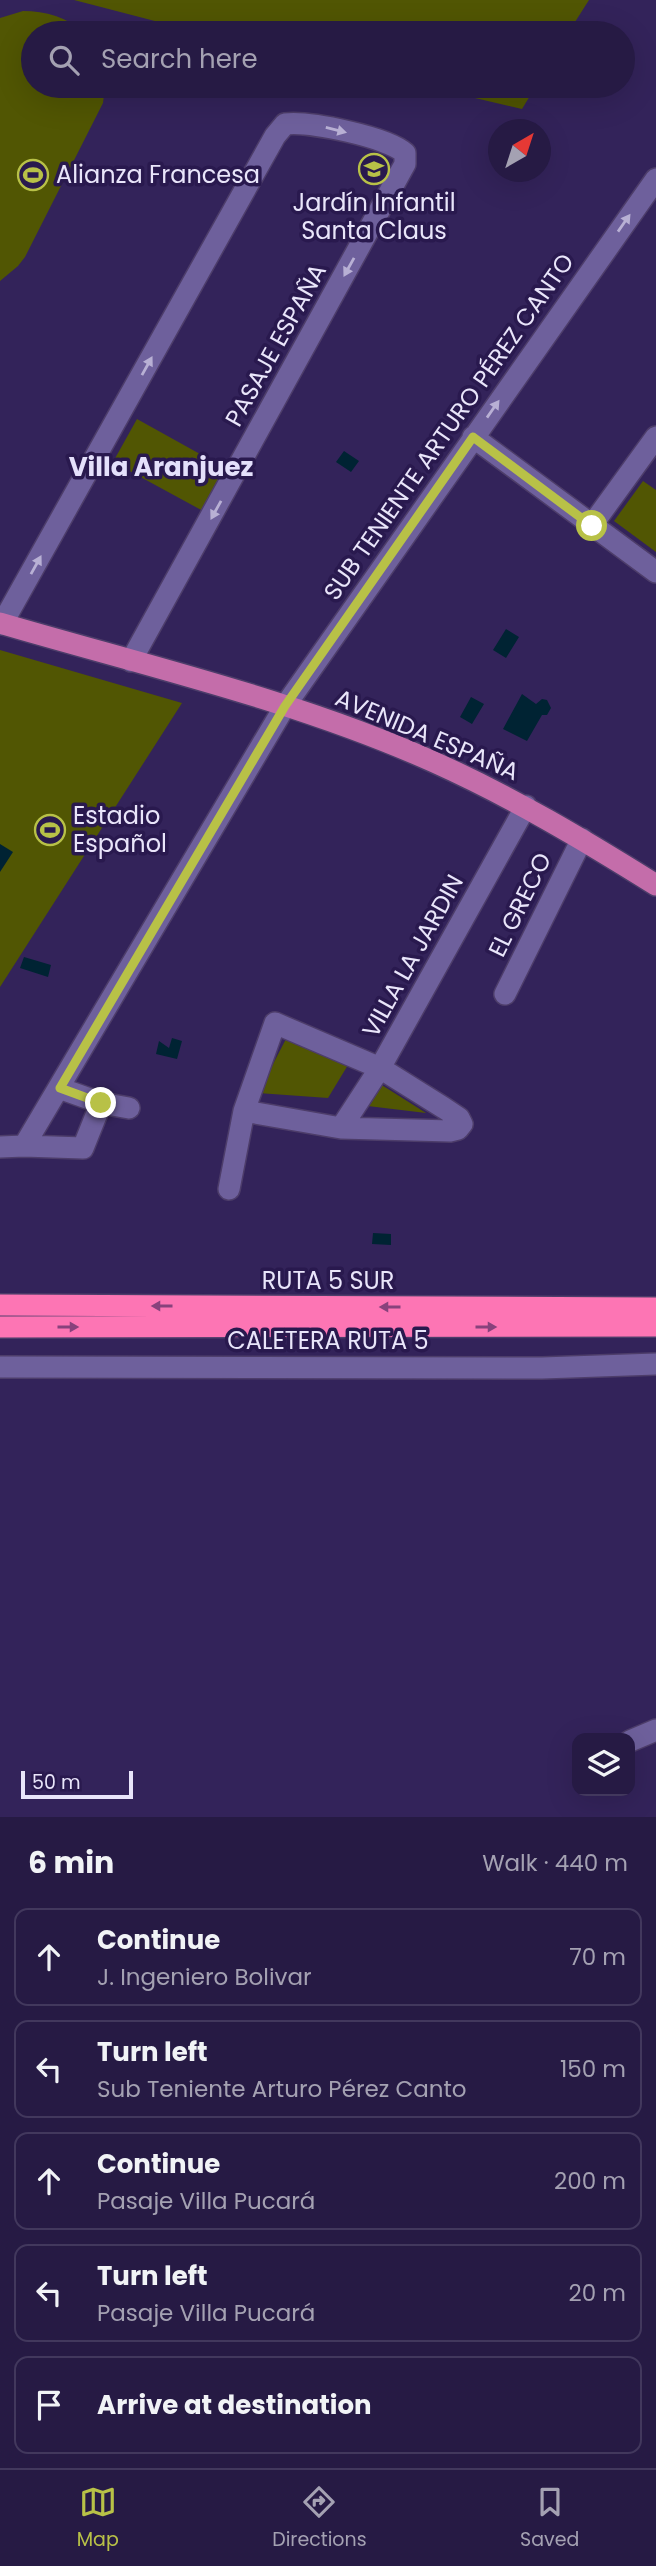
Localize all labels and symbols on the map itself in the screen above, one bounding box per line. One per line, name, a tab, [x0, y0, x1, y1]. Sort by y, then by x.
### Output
north arrow	[488, 119, 551, 182]
one-way arrow	[326, 125, 348, 136]
school or university icon: Jardín Infantil Santa Claus	[357, 152, 391, 186]
sports icon: Alianza Francesa	[16, 158, 50, 192]
place label: Alianza Francesa	[56, 158, 260, 191]
place label: Jardín Infantil Santa Claus	[292, 186, 456, 247]
one-way arrow	[617, 214, 631, 232]
street label: SUB TENIENTE ARTURO PÉREZ CANTO	[316, 247, 581, 607]
street label: PASAJE ESPAÑA	[217, 257, 334, 432]
one-way arrow	[343, 257, 355, 277]
one-way arrow	[141, 357, 153, 376]
one-way arrow	[486, 400, 500, 418]
district label: Villa Aranjuez	[69, 449, 253, 485]
one-way arrow	[210, 500, 222, 519]
route start	[576, 510, 607, 541]
one-way arrow	[30, 555, 42, 574]
street label: AVENIDA ESPAÑA	[330, 681, 524, 788]
place label: Estadio Español	[73, 799, 167, 860]
sports icon: Estadio Español	[33, 813, 67, 847]
street label: EL GRECO	[480, 847, 559, 962]
street label: VILLA LA JARDIN	[354, 868, 471, 1043]
route end	[85, 1087, 116, 1118]
street label: RUTA 5 SUR	[262, 1264, 394, 1297]
one-way arrow	[151, 1300, 173, 1312]
one-way arrow	[378, 1301, 400, 1313]
one-way arrow	[57, 1321, 79, 1333]
one-way arrow	[475, 1321, 497, 1333]
street label: CALETERA RUTA 5	[227, 1324, 429, 1357]
scale bar	[21, 1768, 133, 1800]

